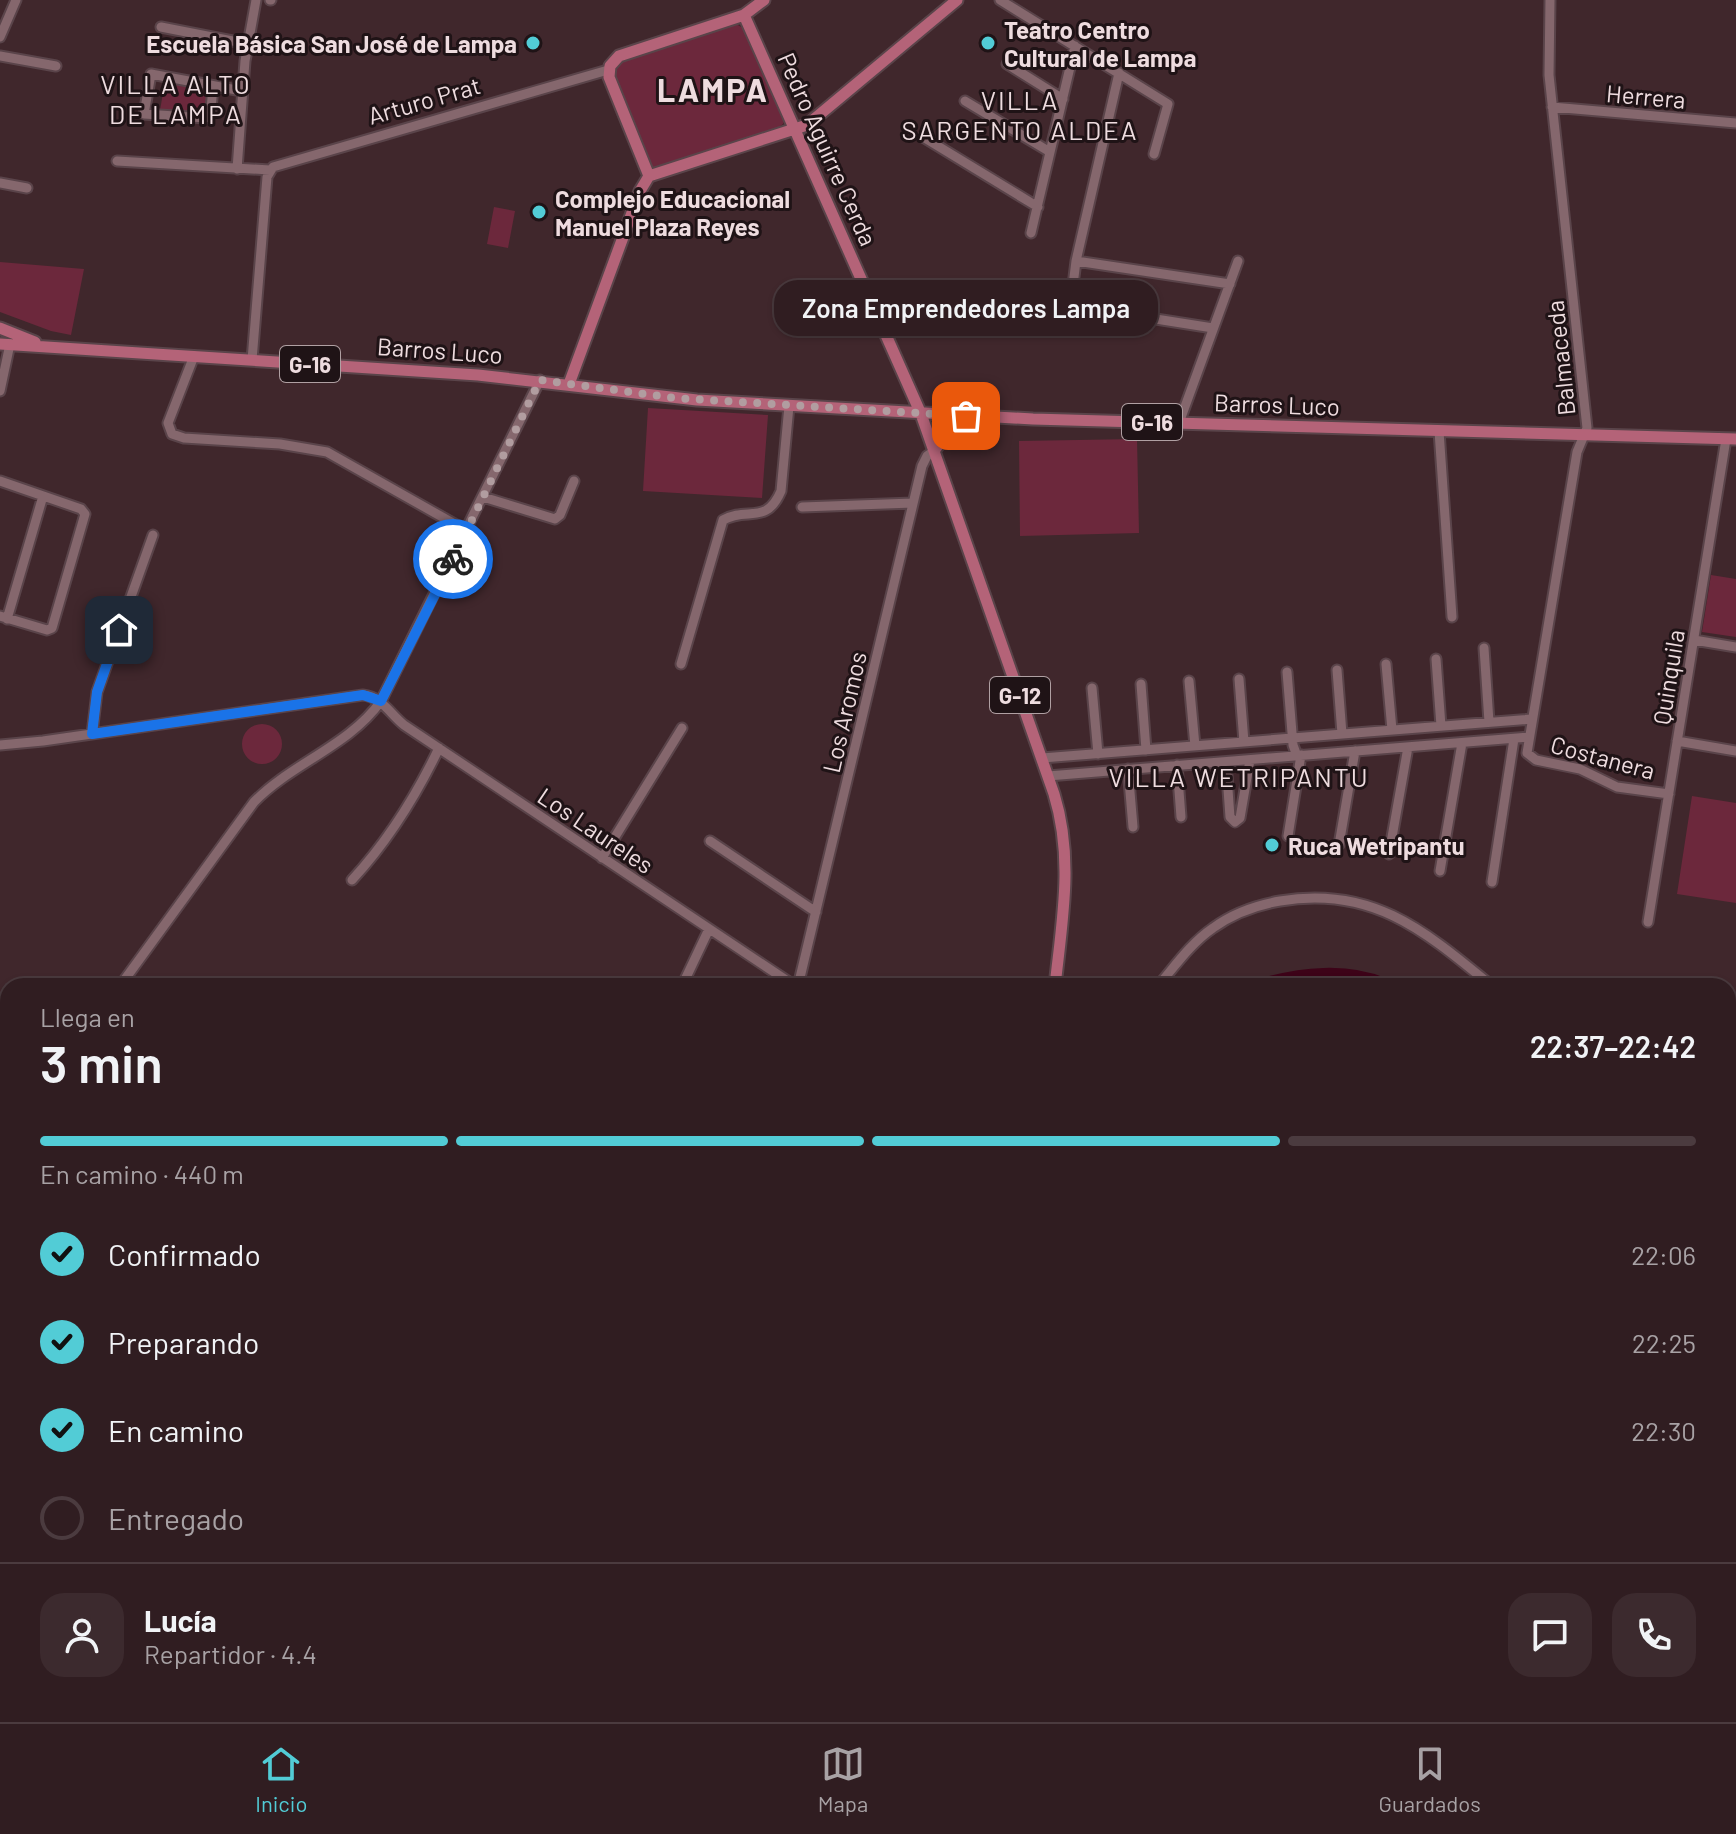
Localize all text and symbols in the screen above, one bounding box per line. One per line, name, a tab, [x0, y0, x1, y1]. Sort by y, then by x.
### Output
place label: Teatro Centro Cultural de Lampa	[1004, 15, 1196, 72]
place label: Escuela Básica San José de Lampa	[146, 29, 517, 58]
marker: Escuela Básica San José de Lampa	[524, 34, 542, 52]
marker: Teatro Centro Cultural de Lampa	[979, 34, 997, 52]
street label: Pedro Aguirre Cerda	[772, 48, 884, 250]
district label: VILLA ALTO DE LAMPA	[100, 68, 252, 129]
street label: Arturo Prat	[364, 70, 484, 130]
district label: LAMPA	[657, 70, 769, 108]
street label: Herrera	[1605, 78, 1687, 114]
district label: VILLA SARGENTO ALDEA	[901, 84, 1139, 145]
place label: Complejo Educacional Manuel Plaza Reyes	[555, 184, 790, 241]
marker: Complejo Educacional Manuel Plaza Reyes	[530, 203, 548, 221]
callout: Zona Emprendedores Lampa	[774, 280, 1158, 336]
text: Zona Emprendedores Lampa	[802, 292, 1130, 323]
street label: Balmaceda	[1540, 299, 1580, 417]
street label: Barros Luco	[376, 331, 504, 369]
road number: G-16	[280, 346, 340, 382]
pin	[932, 382, 1000, 450]
street label: Barros Luco	[1214, 387, 1340, 421]
icon: bag	[944, 394, 988, 438]
road number: G-16	[1122, 404, 1182, 440]
courier	[413, 519, 493, 599]
icon: bike	[431, 537, 475, 581]
pin	[85, 596, 153, 664]
icon: home	[97, 608, 141, 652]
street label: Quinquila	[1646, 627, 1690, 727]
street label: Los Aromos	[816, 649, 872, 775]
road number: G-12	[990, 677, 1050, 713]
street label: Costanera	[1548, 729, 1658, 785]
district label: VILLA WETRIPANTU	[1108, 761, 1370, 792]
street label: Los Laureles	[533, 781, 659, 879]
place label: Ruca Wetripantu	[1288, 831, 1465, 860]
marker: Ruca Wetripantu	[1263, 836, 1281, 854]
text: Llega en	[40, 1001, 135, 1032]
text: 22:37–22:42	[1530, 1028, 1696, 1064]
text: 3 min	[40, 1031, 163, 1093]
text: En camino · 440 m	[40, 1158, 244, 1189]
icon: check	[40, 1232, 84, 1276]
text: Confirmado	[108, 1236, 261, 1272]
text: 22:06	[1631, 1239, 1696, 1270]
icon: check	[40, 1320, 84, 1364]
text: Preparando	[108, 1324, 259, 1360]
text: 22:25	[1632, 1327, 1696, 1358]
icon: check	[40, 1408, 84, 1452]
text: En camino	[108, 1412, 244, 1448]
text: 22:30	[1631, 1415, 1696, 1446]
text: Entregado	[108, 1500, 244, 1536]
button: person	[40, 1593, 124, 1677]
button: chat	[1508, 1593, 1592, 1677]
button: phone	[1612, 1593, 1696, 1677]
text: Lucía	[144, 1602, 217, 1638]
text: Repartidor · 4.4	[144, 1638, 317, 1669]
tab: Inicio	[255, 1742, 307, 1816]
tab: Mapa	[818, 1742, 868, 1816]
tab: Guardados	[1379, 1742, 1481, 1816]

